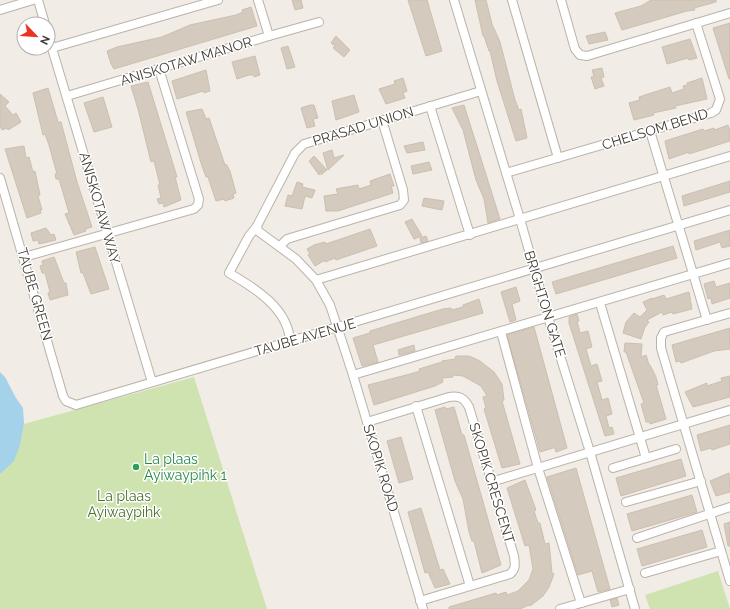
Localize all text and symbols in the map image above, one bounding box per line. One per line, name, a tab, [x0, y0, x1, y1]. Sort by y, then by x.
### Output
north arrow	[16, 16, 56, 56]
text: N	[37, 33, 52, 47]
street label: ANISKOTAW MANOR	[118, 33, 254, 89]
street label: PRASAD UNION	[311, 103, 415, 149]
street label: CHELSOM BEND	[600, 105, 710, 153]
street label: ANISKOTAW WAY	[76, 150, 124, 266]
street label: TAUBE GREEN	[14, 246, 56, 342]
street label: BRIGHTON GATE	[521, 249, 569, 359]
street label: TAUBE AVENUE	[252, 315, 358, 359]
street label: SKOPIK CRESCENT	[466, 421, 518, 546]
street label: SKOPIK ROAD	[360, 422, 402, 514]
place label: La plaas Ayiwaypihk 1	[144, 451, 227, 483]
marker: La plaas Ayiwaypihk 1	[131, 462, 141, 472]
park label: La plaas Ayiwaypihk	[87, 488, 161, 520]

